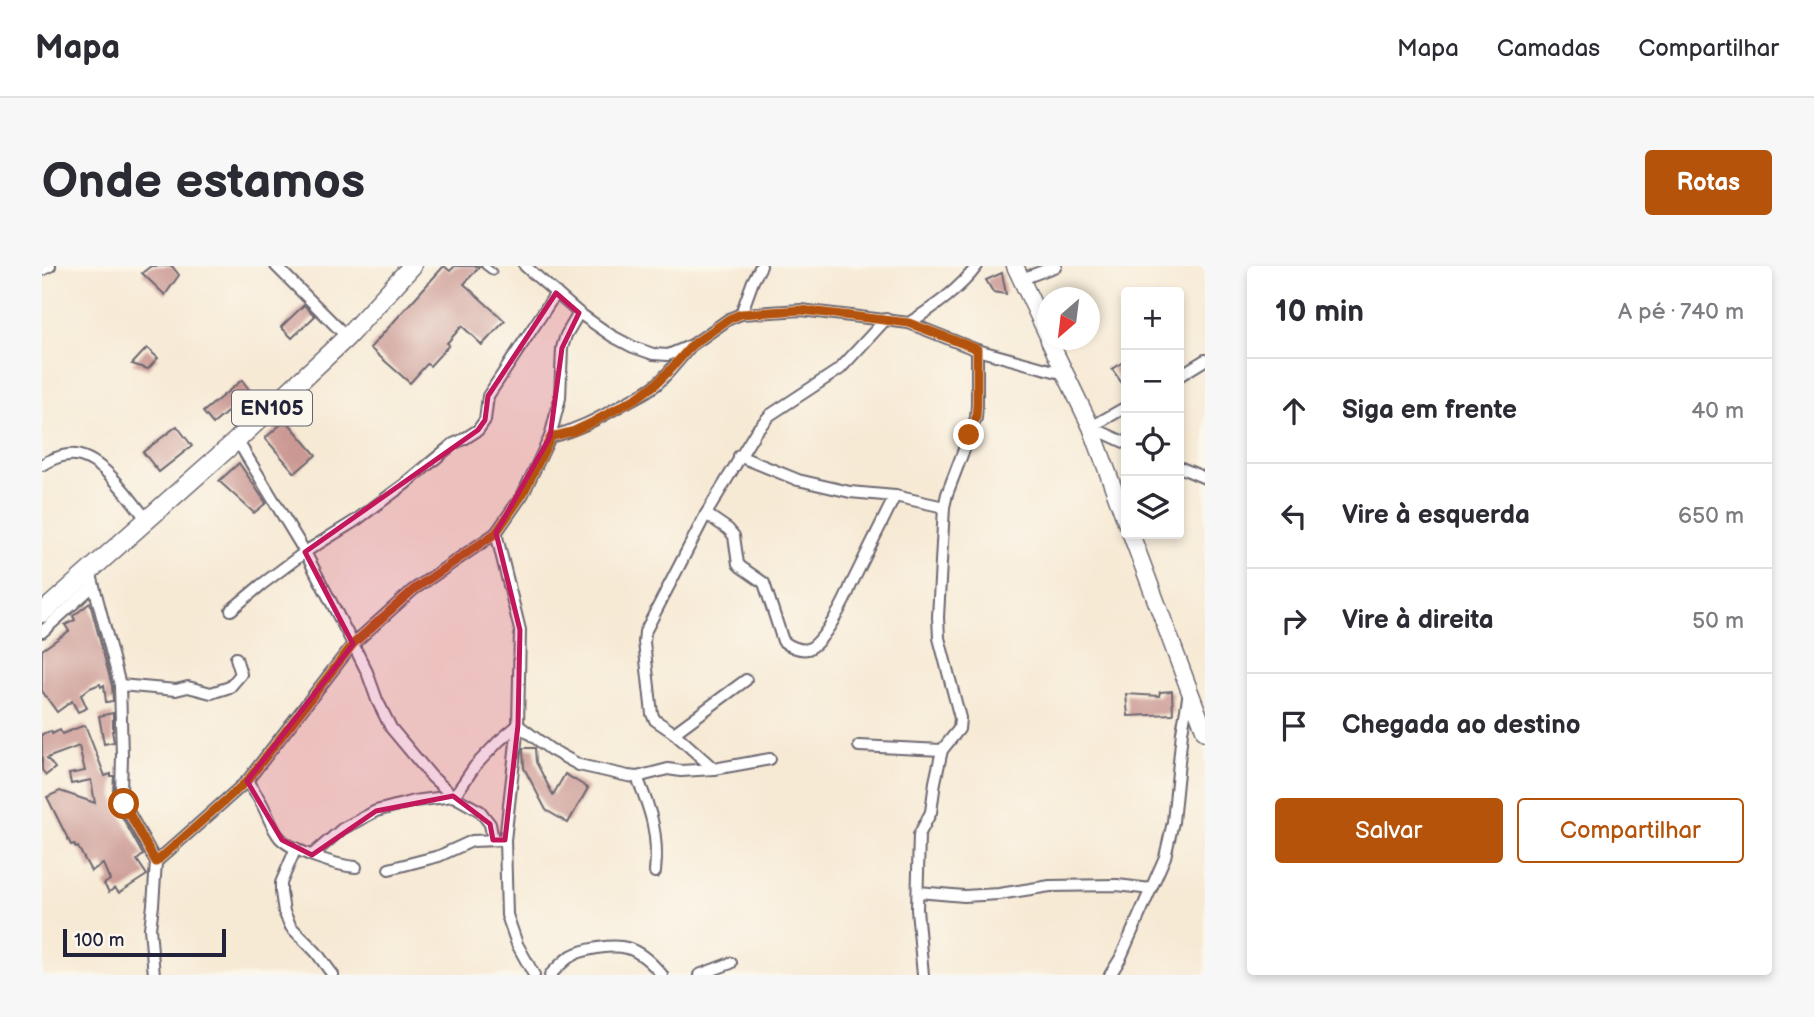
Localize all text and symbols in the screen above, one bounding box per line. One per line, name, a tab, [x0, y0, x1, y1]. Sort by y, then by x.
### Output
text: Mapa	[35, 28, 120, 68]
text: Mapa	[1397, 34, 1459, 63]
text: Camadas	[1497, 34, 1600, 63]
text: Compartilhar	[1638, 34, 1779, 63]
button: Rotas	[1645, 150, 1772, 215]
text: Onde estamos	[42, 153, 365, 212]
north arrow	[1037, 287, 1100, 350]
map controls	[1121, 287, 1184, 539]
button: +	[1121, 287, 1184, 350]
text: 10 min	[1275, 294, 1364, 330]
text: A pé · 740 m	[1618, 298, 1744, 326]
button: −	[1121, 350, 1184, 413]
road number: EN105	[232, 390, 312, 426]
icon: ahead	[1275, 392, 1313, 430]
text: Siga em frente	[1342, 395, 1517, 426]
text: 40 m	[1691, 397, 1744, 425]
button: locate	[1121, 413, 1184, 476]
route end	[953, 419, 984, 450]
button: layers	[1121, 476, 1184, 539]
icon: left	[1275, 497, 1313, 535]
text: Vire à esquerda	[1342, 500, 1530, 531]
text: 650 m	[1678, 502, 1744, 530]
icon: right	[1275, 602, 1313, 640]
text: Vire à direita	[1342, 605, 1494, 636]
text: 50 m	[1692, 607, 1744, 635]
icon: arrive	[1275, 707, 1313, 745]
text: Chegada ao destino	[1342, 710, 1580, 741]
route start	[108, 788, 139, 819]
button: Salvar	[1275, 798, 1503, 863]
button: Compartilhar	[1517, 798, 1744, 863]
scale bar	[63, 926, 226, 958]
text: 100 m	[74, 929, 125, 952]

